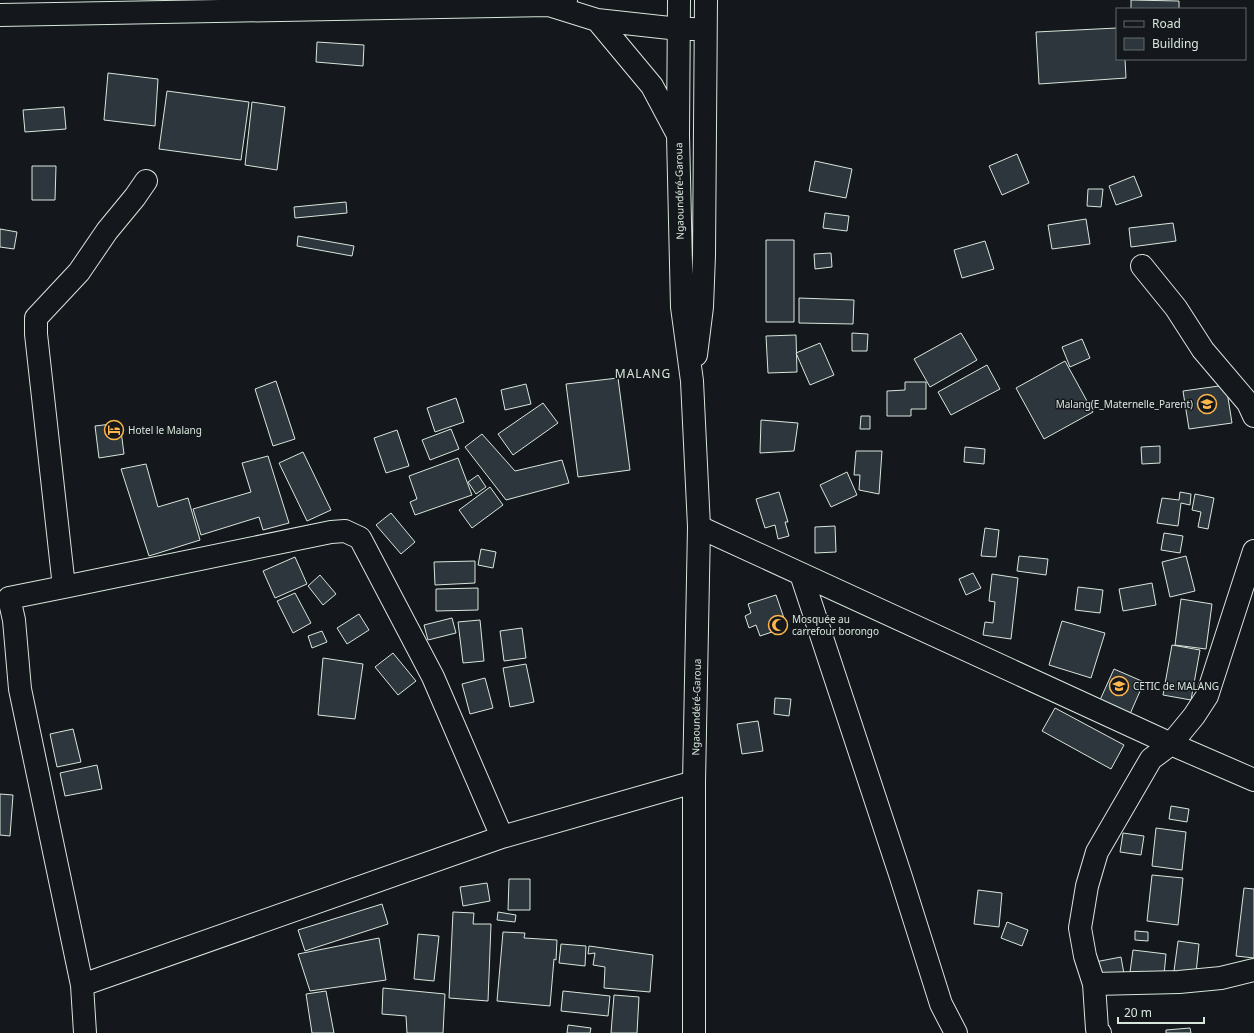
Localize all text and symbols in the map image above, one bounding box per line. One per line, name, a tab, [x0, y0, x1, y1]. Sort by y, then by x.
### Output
legend	[1116, 8, 1246, 60]
text: Road	[1152, 15, 1181, 32]
text: Building	[1152, 35, 1199, 52]
street label: Ngaoundéré-Garoua	[671, 142, 687, 240]
district label: MALANG	[615, 365, 671, 382]
school or university icon: Malang(E_Maternelle_Parent)	[1196, 393, 1218, 415]
place label: Malang(E_Maternelle_Parent)	[1056, 397, 1193, 411]
hotel icon: Hotel le Malang	[103, 419, 125, 441]
place label: Hotel le Malang	[128, 423, 202, 437]
place label: Mosquée au carrefour borongo	[792, 612, 879, 638]
mosque icon: Mosquée au carrefour borongo	[767, 614, 789, 636]
street label: Ngaoundéré-Garoua	[688, 658, 704, 756]
school or university icon: CETIC de MALANG	[1108, 675, 1130, 697]
place label: CETIC de MALANG	[1133, 679, 1219, 693]
scale bar	[1118, 999, 1204, 1025]
text: 20 m	[1124, 1004, 1152, 1021]

